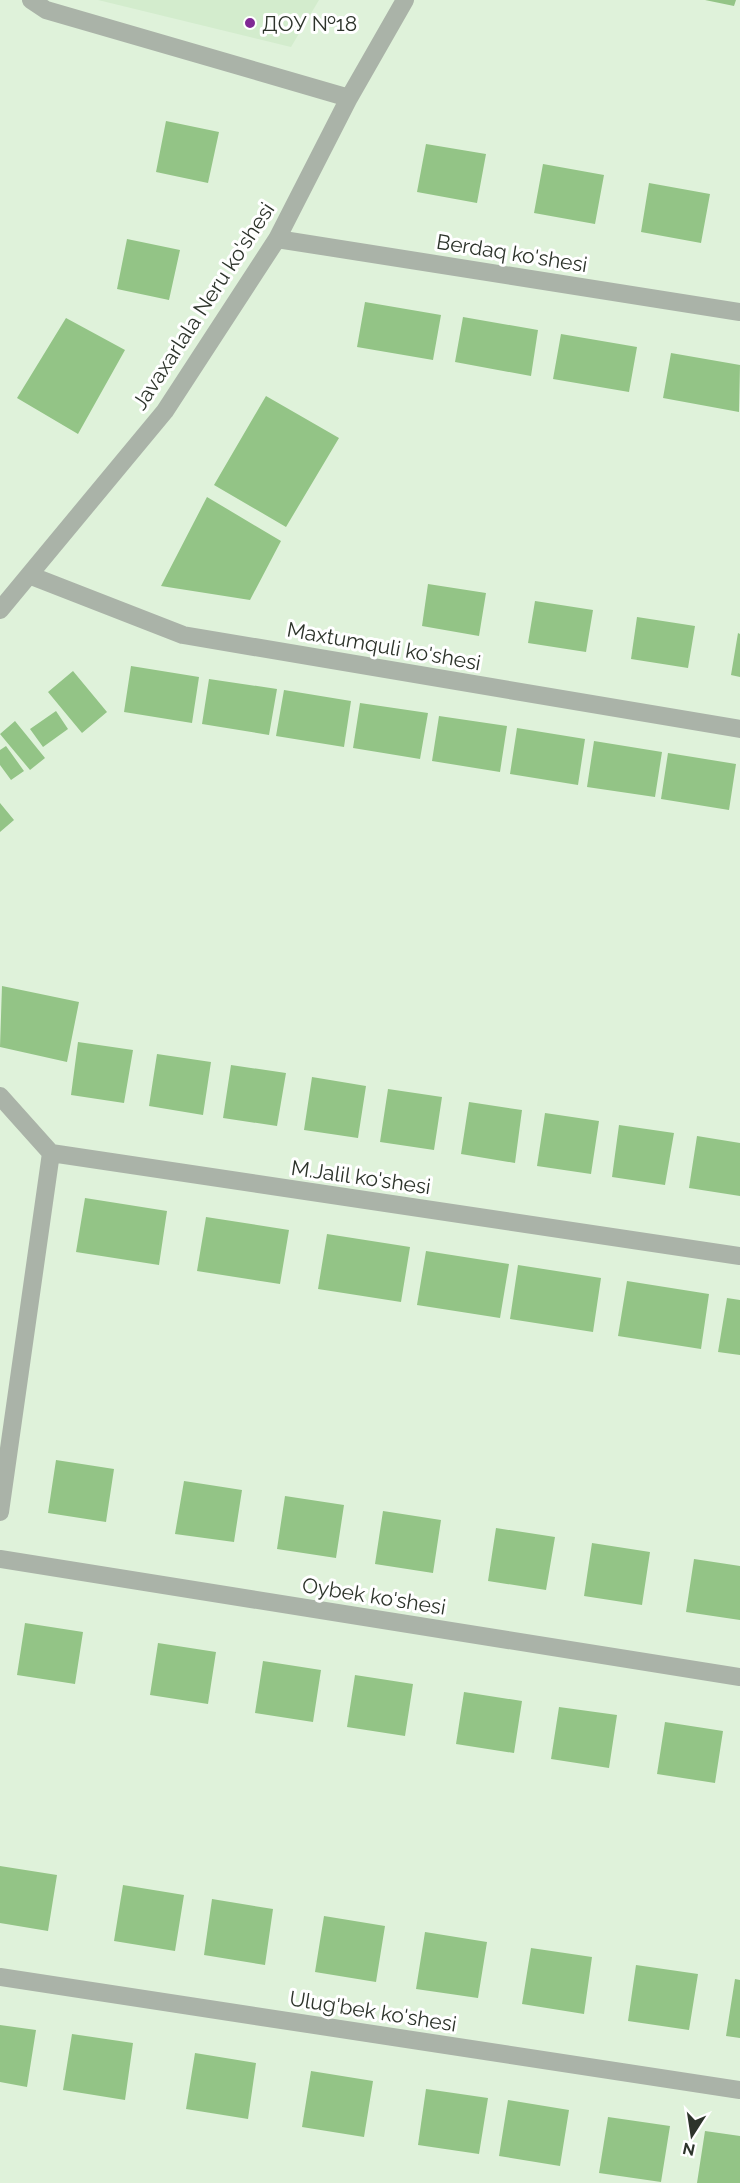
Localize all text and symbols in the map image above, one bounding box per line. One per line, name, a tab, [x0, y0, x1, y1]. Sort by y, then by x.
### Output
place label: ДОУ №18	[262, 11, 357, 36]
marker: ДОУ №18	[243, 16, 257, 30]
street label: Javaxarlala Neru ko'shesi	[127, 198, 279, 414]
street label: Berdaq ko'shesi	[435, 229, 589, 277]
street label: Maxtumquli ko'shesi	[285, 617, 483, 675]
street label: M.Jalil ko'shesi	[290, 1155, 432, 1199]
street label: Oybek ko'shesi	[300, 1572, 448, 1620]
street label: Ulug'bek ko'shesi	[288, 1985, 458, 2037]
north arrow	[662, 2105, 722, 2165]
text: N	[681, 2139, 697, 2160]

